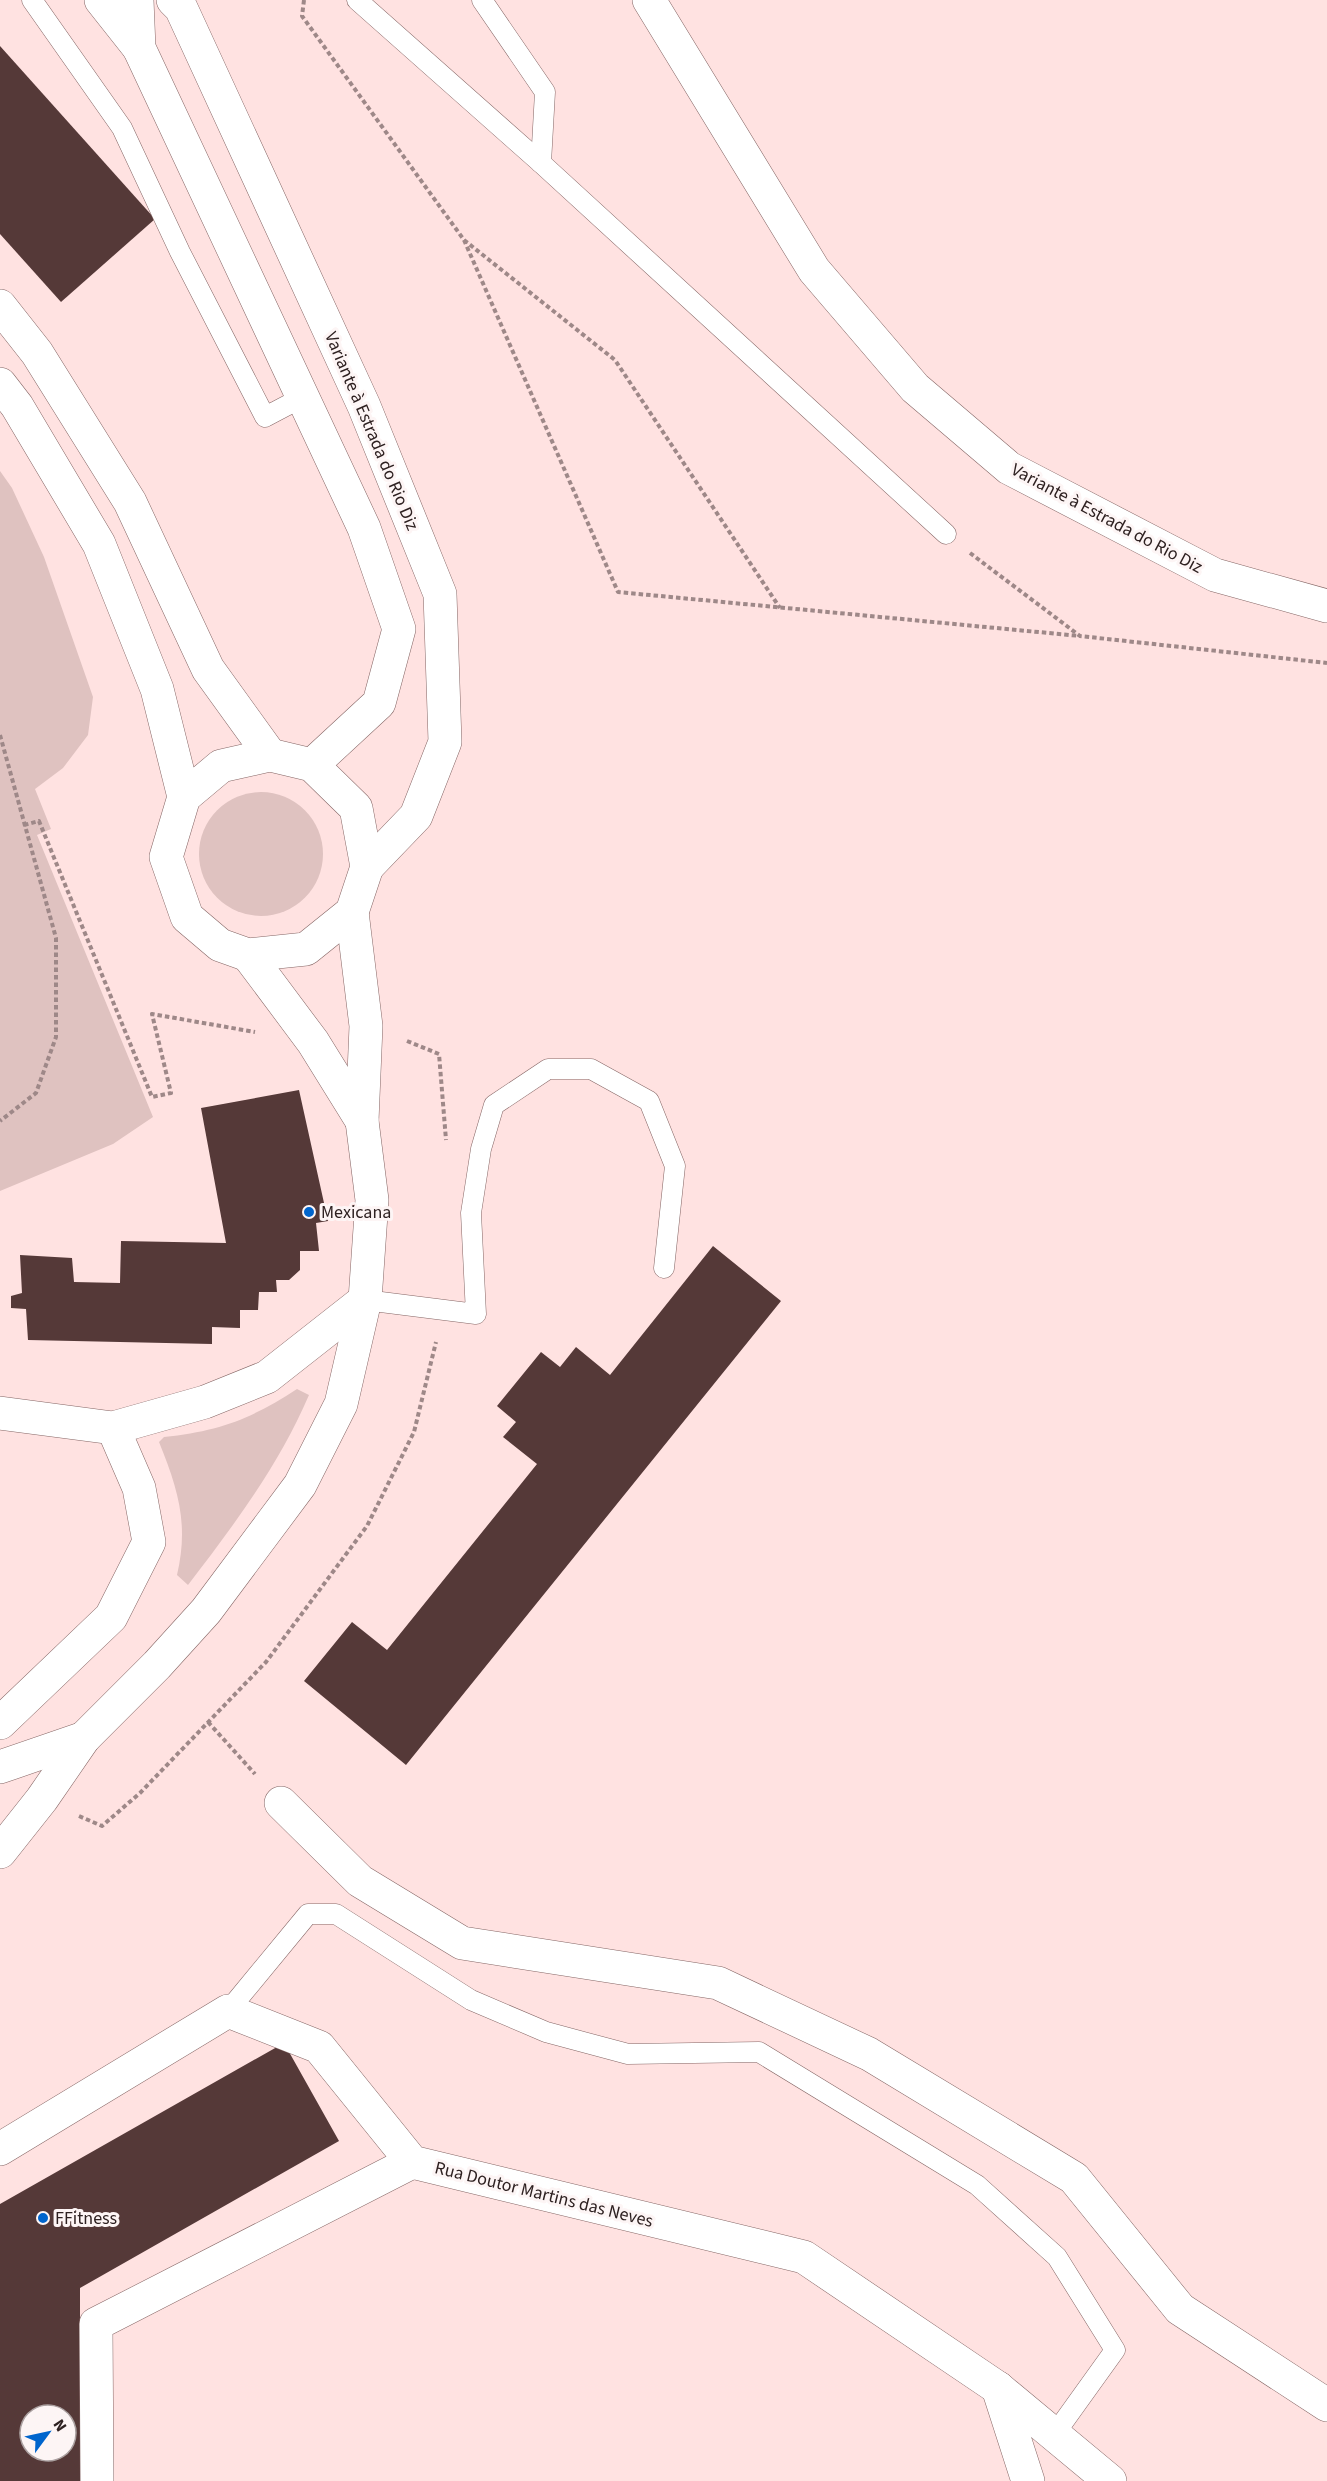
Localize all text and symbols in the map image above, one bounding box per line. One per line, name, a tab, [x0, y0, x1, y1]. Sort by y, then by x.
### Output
street label: Variante à Estrada do Rio Diz	[318, 328, 425, 535]
street label: Variante à Estrada do Rio Diz	[1007, 457, 1207, 580]
place label: Mexicana	[321, 1200, 391, 1225]
marker: Mexicana	[302, 1205, 316, 1219]
street label: Rua Doutor Martins das Neves	[432, 2155, 656, 2234]
place label: FFitness	[55, 2206, 117, 2231]
marker: FFitness	[36, 2211, 50, 2225]
north arrow	[18, 2403, 78, 2463]
text: N	[48, 2415, 72, 2436]

